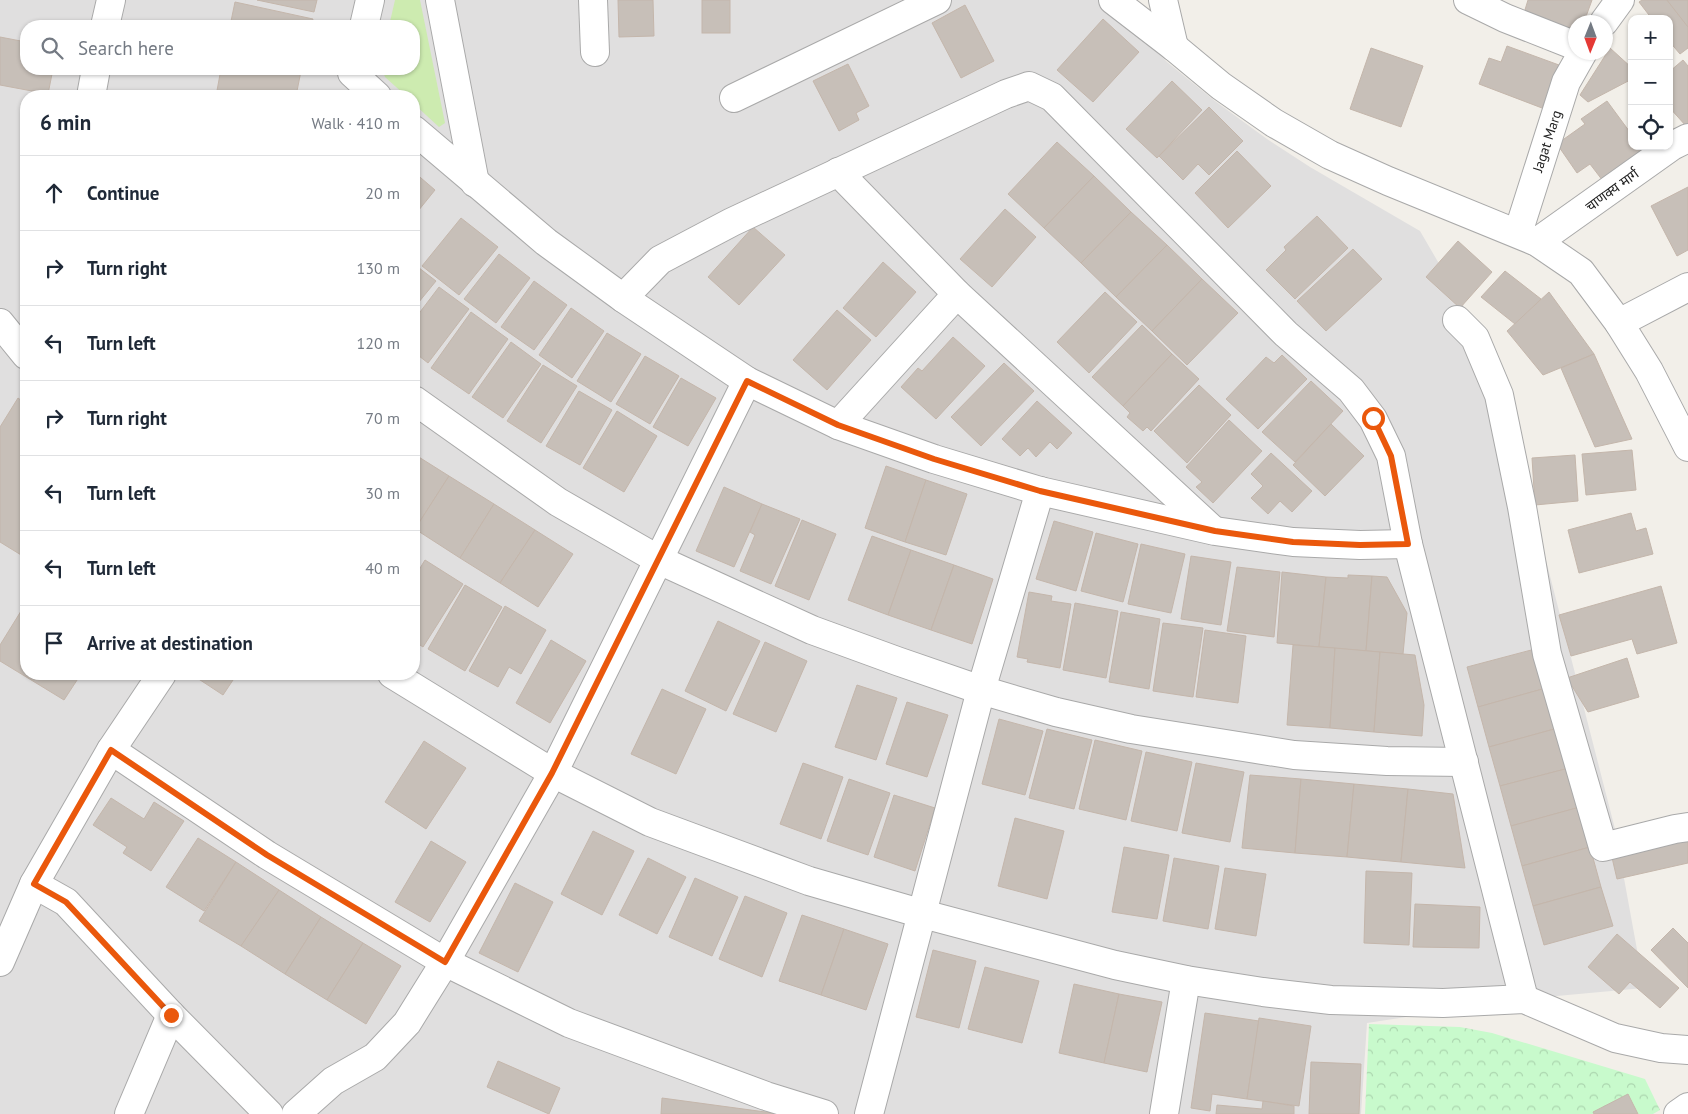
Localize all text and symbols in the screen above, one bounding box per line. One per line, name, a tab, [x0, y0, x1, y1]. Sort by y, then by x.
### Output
north arrow	[1568, 15, 1613, 60]
map controls	[1628, 15, 1673, 150]
button: +	[1628, 15, 1673, 60]
search box	[20, 20, 420, 75]
icon: search	[38, 34, 66, 62]
text: Search here	[78, 36, 174, 60]
button: −	[1628, 60, 1673, 105]
button: locate	[1628, 105, 1673, 150]
street label: Jagat Marg	[1528, 108, 1565, 175]
text: 6 min	[40, 109, 91, 136]
text: Walk · 410 m	[311, 113, 400, 133]
street label: चाणक्य मार्ग	[1582, 164, 1643, 215]
icon: ahead	[40, 179, 68, 207]
text: Continue	[87, 181, 159, 205]
text: 20 m	[365, 183, 400, 203]
icon: right	[40, 254, 68, 282]
text: Turn right	[87, 256, 167, 280]
text: 130 m	[357, 258, 400, 278]
icon: left	[40, 329, 68, 357]
text: Turn left	[87, 331, 156, 355]
text: 120 m	[357, 333, 400, 353]
icon: right	[40, 404, 68, 432]
text: Turn right	[87, 406, 167, 430]
route start	[1362, 407, 1385, 430]
text: 70 m	[365, 408, 400, 428]
icon: left	[40, 479, 68, 507]
text: Turn left	[87, 481, 156, 505]
text: 30 m	[365, 483, 400, 503]
icon: left	[40, 554, 68, 582]
text: Turn left	[87, 556, 156, 580]
text: 40 m	[365, 558, 400, 578]
icon: arrive	[40, 629, 68, 657]
text: Arrive at destination	[87, 631, 253, 655]
route end	[160, 1004, 183, 1027]

